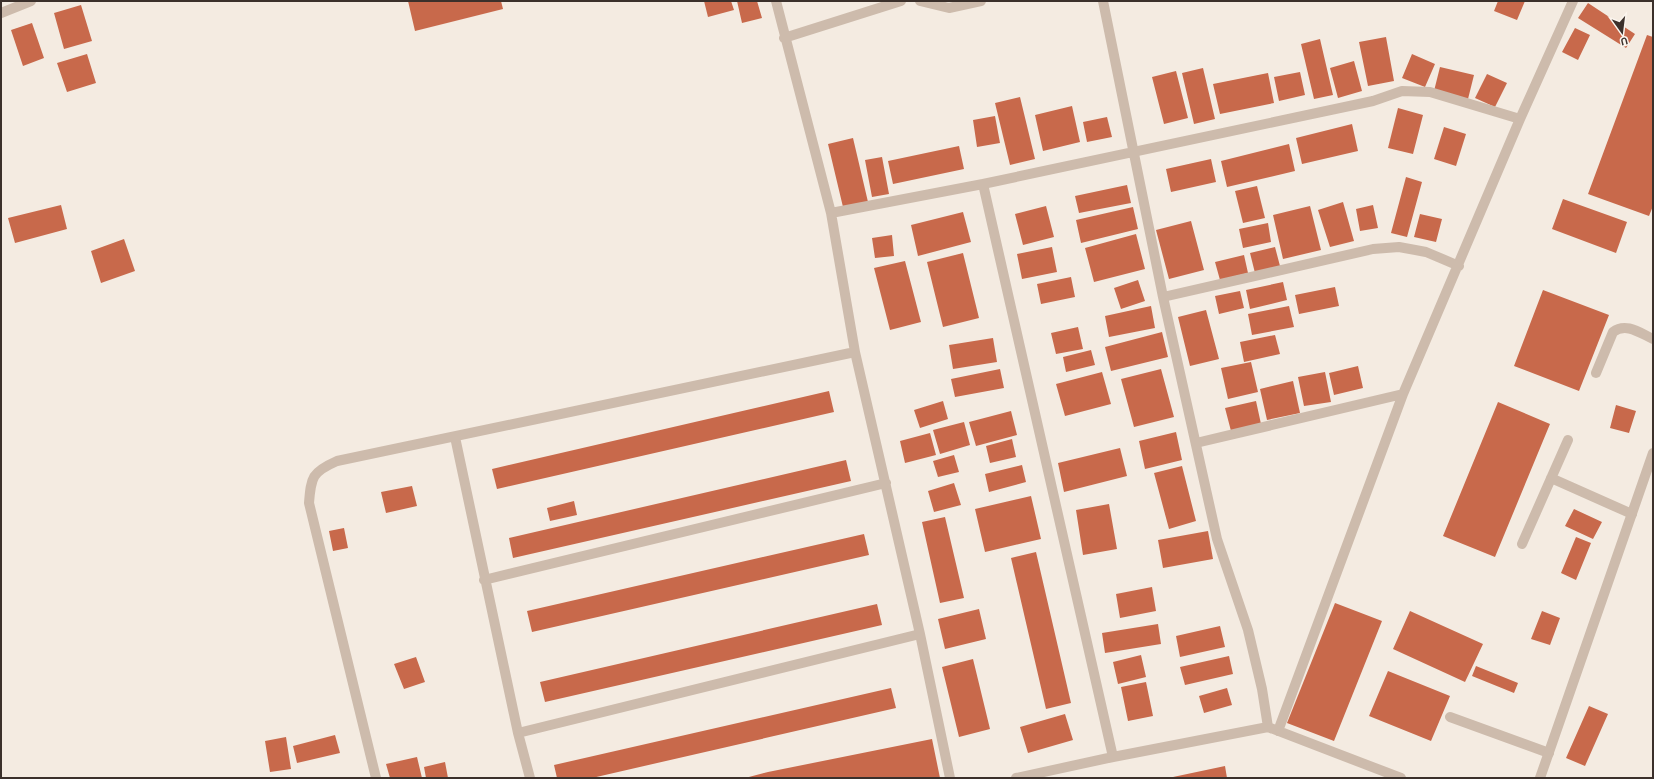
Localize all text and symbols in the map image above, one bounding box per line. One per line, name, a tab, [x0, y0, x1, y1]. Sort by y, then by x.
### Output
north arrow	[1602, 12, 1642, 52]
text: U	[1620, 35, 1629, 47]

